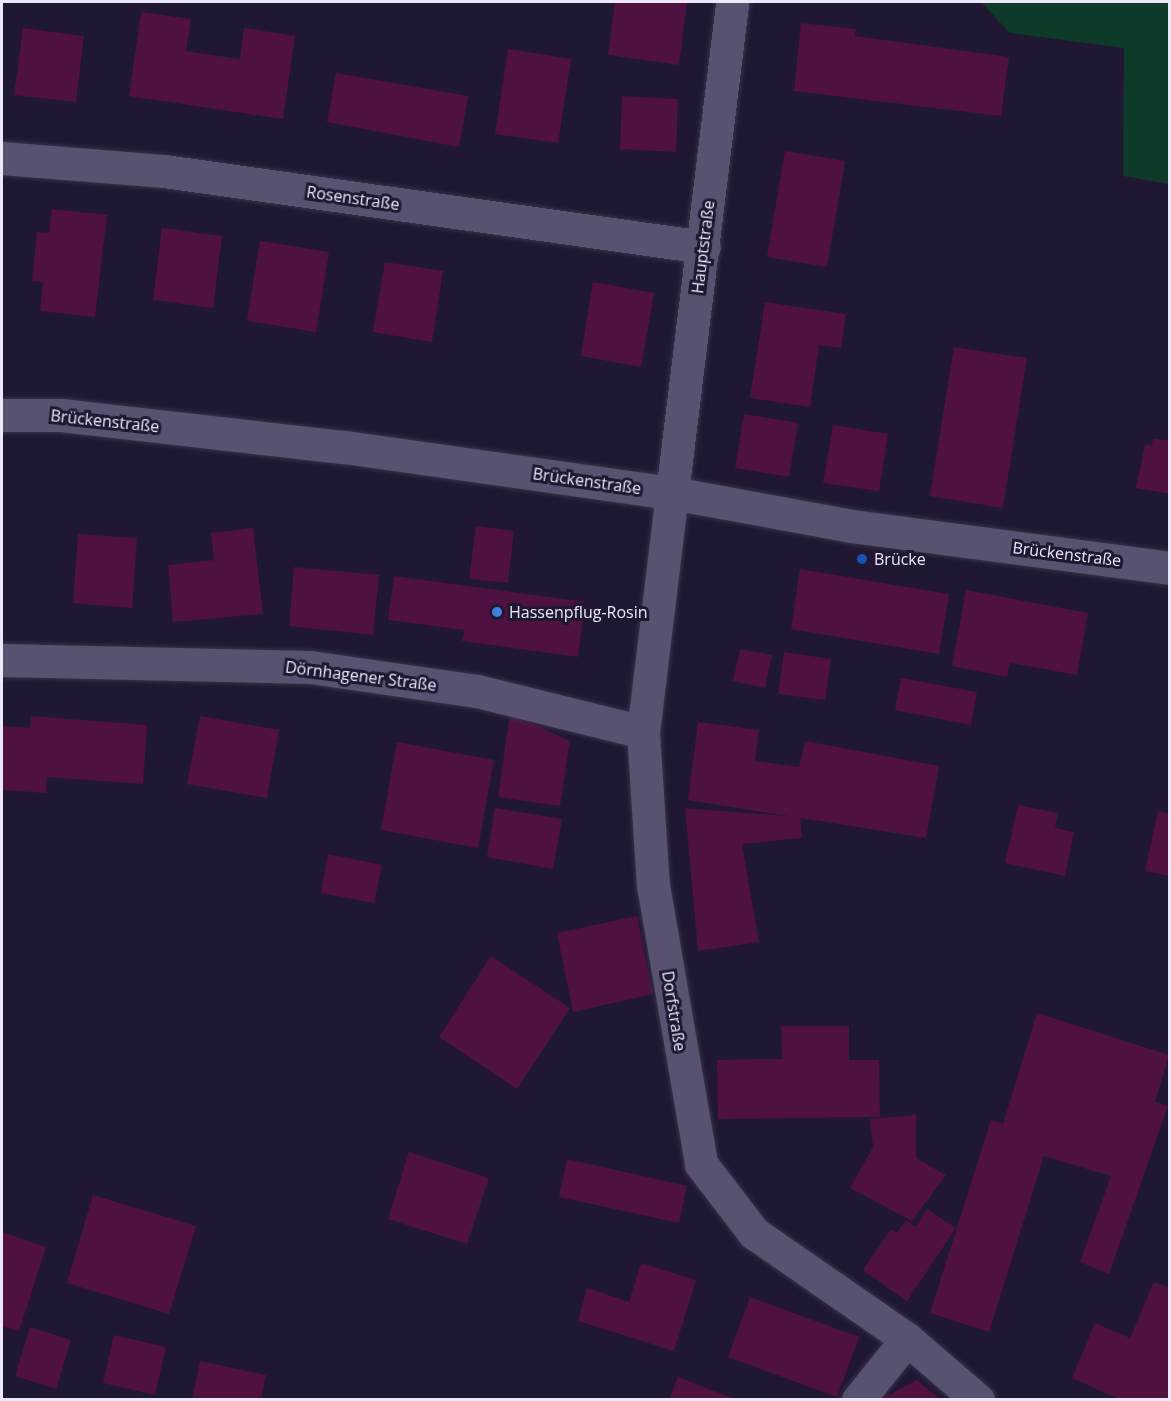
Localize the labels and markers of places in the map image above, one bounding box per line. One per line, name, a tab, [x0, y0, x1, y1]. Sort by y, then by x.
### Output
place label: Brücke	[874, 549, 926, 569]
marker: Brücke	[855, 552, 869, 566]
place label: Hassenpflug-Rosin	[509, 602, 648, 622]
marker: Hassenpflug-Rosin	[490, 605, 504, 619]

